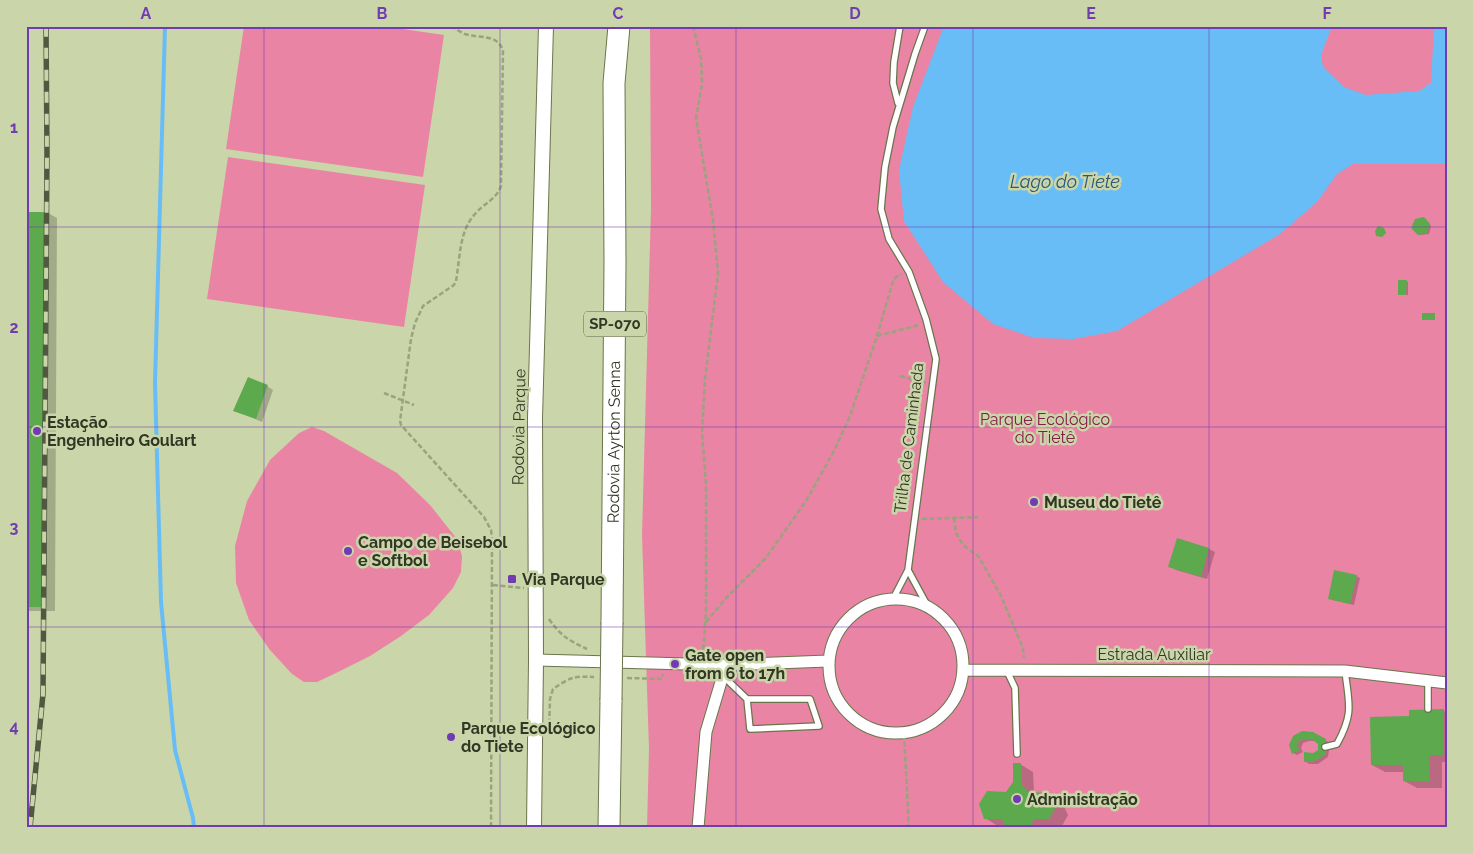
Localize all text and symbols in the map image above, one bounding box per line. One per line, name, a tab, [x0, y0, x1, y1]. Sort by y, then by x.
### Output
text: A	[141, 4, 152, 23]
text: B	[377, 4, 388, 23]
text: C	[613, 4, 624, 23]
text: D	[849, 4, 861, 23]
text: E	[1086, 4, 1096, 23]
text: F	[1322, 4, 1332, 23]
text: 1	[10, 118, 18, 137]
water label: Lago do Tiete	[1010, 171, 1120, 192]
road number: SP-070	[584, 312, 646, 336]
text: 2	[9, 318, 19, 337]
street label: Rodovia Ayrton Senna	[603, 361, 624, 523]
street label: Trilha de Caminhada	[890, 362, 928, 514]
street label: Rodovia Parque	[508, 369, 530, 485]
park label: Parque Ecológico do Tietê	[980, 410, 1110, 447]
place label: Estação Engenheiro Goulart	[47, 413, 196, 450]
marker: Estação Engenheiro Goulart	[31, 425, 43, 437]
place label: Museu do Tietê	[1044, 493, 1162, 512]
marker: Museu do Tietê	[1028, 496, 1040, 508]
text: 3	[10, 518, 19, 537]
place label: Campo de Beisebol e Softbol	[358, 533, 508, 570]
marker: Campo de Beisebol e Softbol	[342, 545, 354, 557]
place label: Via Parque	[522, 570, 605, 589]
marker: Via Parque	[506, 573, 518, 585]
street label: Estrada Auxiliar	[1097, 645, 1211, 664]
place label: Gate open from 6 to 17h	[685, 646, 785, 683]
marker: Gate open from 6 to 17h	[669, 658, 681, 670]
text: 4	[9, 717, 19, 736]
place label: Parque Ecológico do Tiete	[461, 719, 596, 756]
marker: Parque Ecológico do Tiete	[445, 731, 457, 743]
place label: Administração	[1027, 790, 1138, 809]
marker: Administração	[1011, 793, 1023, 805]

